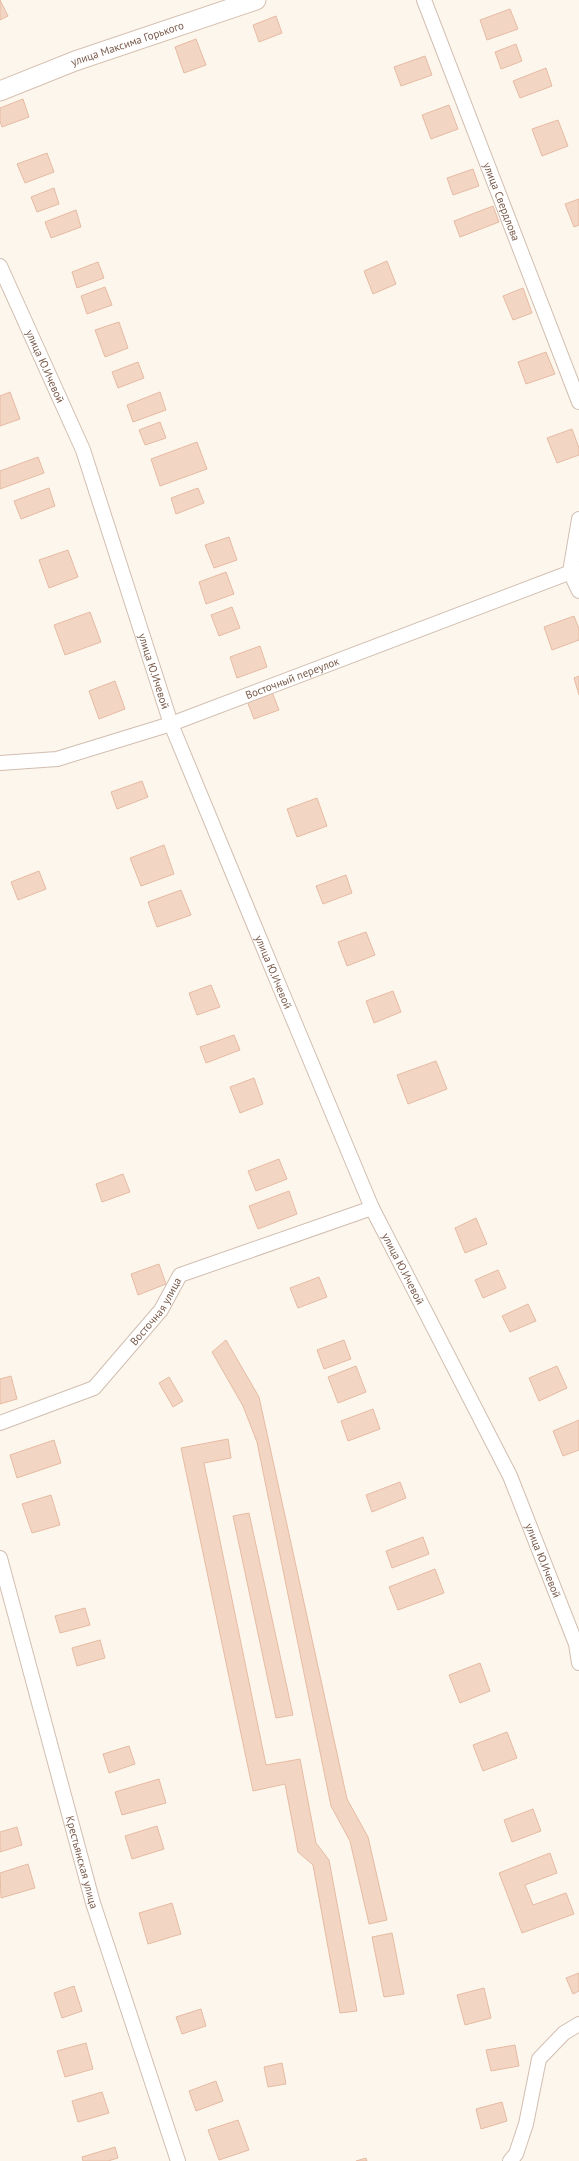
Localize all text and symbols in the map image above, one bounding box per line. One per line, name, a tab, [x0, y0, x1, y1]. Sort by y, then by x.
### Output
street label: улица Максима Горького	[69, 18, 186, 69]
street label: улица Свердлова	[480, 160, 523, 243]
street label: улица Ю.Ичевой	[23, 327, 68, 405]
street label: улица Ю.Ичевой	[135, 631, 173, 711]
street label: Восточный переулок	[243, 654, 342, 702]
street label: улица Ю.Ичевой	[252, 933, 295, 1011]
street label: улица Ю.Ичевой	[379, 1230, 428, 1307]
street label: Восточная улица	[127, 1275, 184, 1348]
street label: улица Ю.Ичевой	[522, 1521, 564, 1600]
street label: Крестьянская улица	[63, 1814, 101, 1910]

